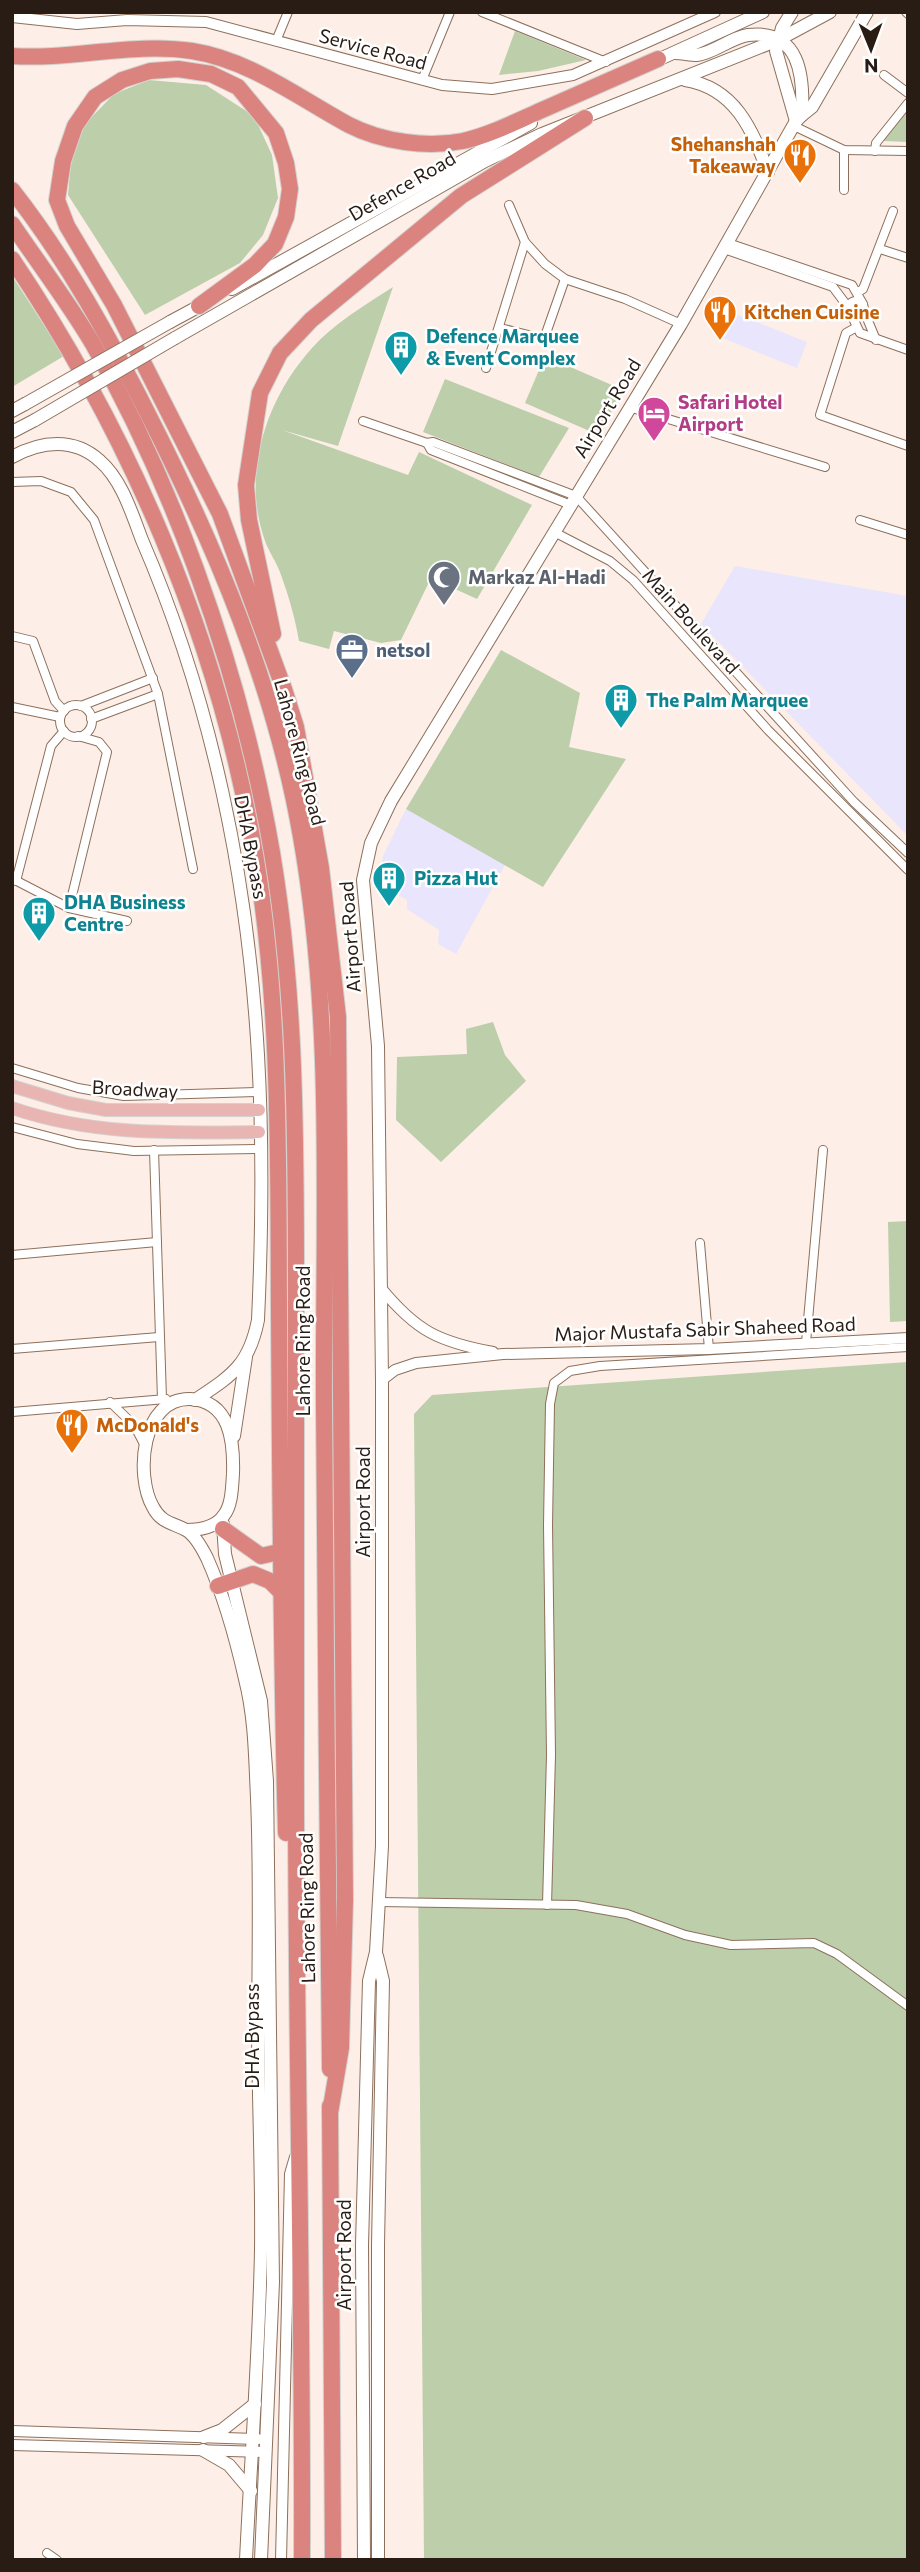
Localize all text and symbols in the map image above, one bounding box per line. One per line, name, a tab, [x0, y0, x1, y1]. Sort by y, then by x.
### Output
north arrow	[836, 14, 906, 84]
street label: Service Road	[317, 23, 430, 74]
text: N	[864, 55, 879, 78]
place label: Shehanshah Takeaway	[671, 132, 777, 177]
restaurant icon: Shehanshah Takeaway	[781, 136, 819, 185]
street label: Defence Road	[344, 146, 459, 225]
restaurant icon: Kitchen Cuisine	[701, 293, 739, 342]
place label: Kitchen Cuisine	[744, 300, 880, 323]
place label: Defence Marquee & Event Complex	[426, 324, 579, 369]
building icon: Defence Marquee & Event Complex	[382, 328, 420, 377]
street label: Airport Road	[568, 354, 645, 461]
place label: Safari Hotel Airport	[678, 390, 782, 435]
hotel icon: Safari Hotel Airport	[635, 394, 673, 443]
mosque icon: Markaz Al-Hadi	[425, 558, 463, 607]
street label: Main Boulevard	[638, 563, 745, 678]
place label: Markaz Al-Hadi	[468, 565, 606, 588]
office icon: netsol	[333, 631, 371, 680]
place label: netsol	[376, 638, 430, 661]
street label: Lahore Ring Road	[270, 676, 331, 828]
building icon: The Palm Marquee	[602, 681, 640, 730]
place label: The Palm Marquee	[646, 688, 808, 711]
street label: DHA Bypass	[230, 793, 273, 901]
building icon: Pizza Hut	[370, 859, 408, 908]
place label: Pizza Hut	[414, 866, 498, 889]
street label: Airport Road	[334, 881, 365, 993]
place label: DHA Business Centre	[64, 890, 186, 935]
building icon: DHA Business Centre	[20, 894, 58, 943]
street label: Broadway	[91, 1075, 179, 1102]
street label: Lahore Ring Road	[291, 1266, 314, 1416]
street label: Major Mustafa Sabir Shaheed Road	[554, 1312, 856, 1345]
restaurant icon: McDonald's	[53, 1406, 91, 1455]
place label: McDonald's	[96, 1413, 199, 1436]
street label: Airport Road	[351, 1446, 374, 1558]
street label: Lahore Ring Road	[294, 1832, 319, 1984]
street label: DHA Bypass	[240, 1983, 263, 2089]
street label: Airport Road	[332, 2199, 355, 2311]

